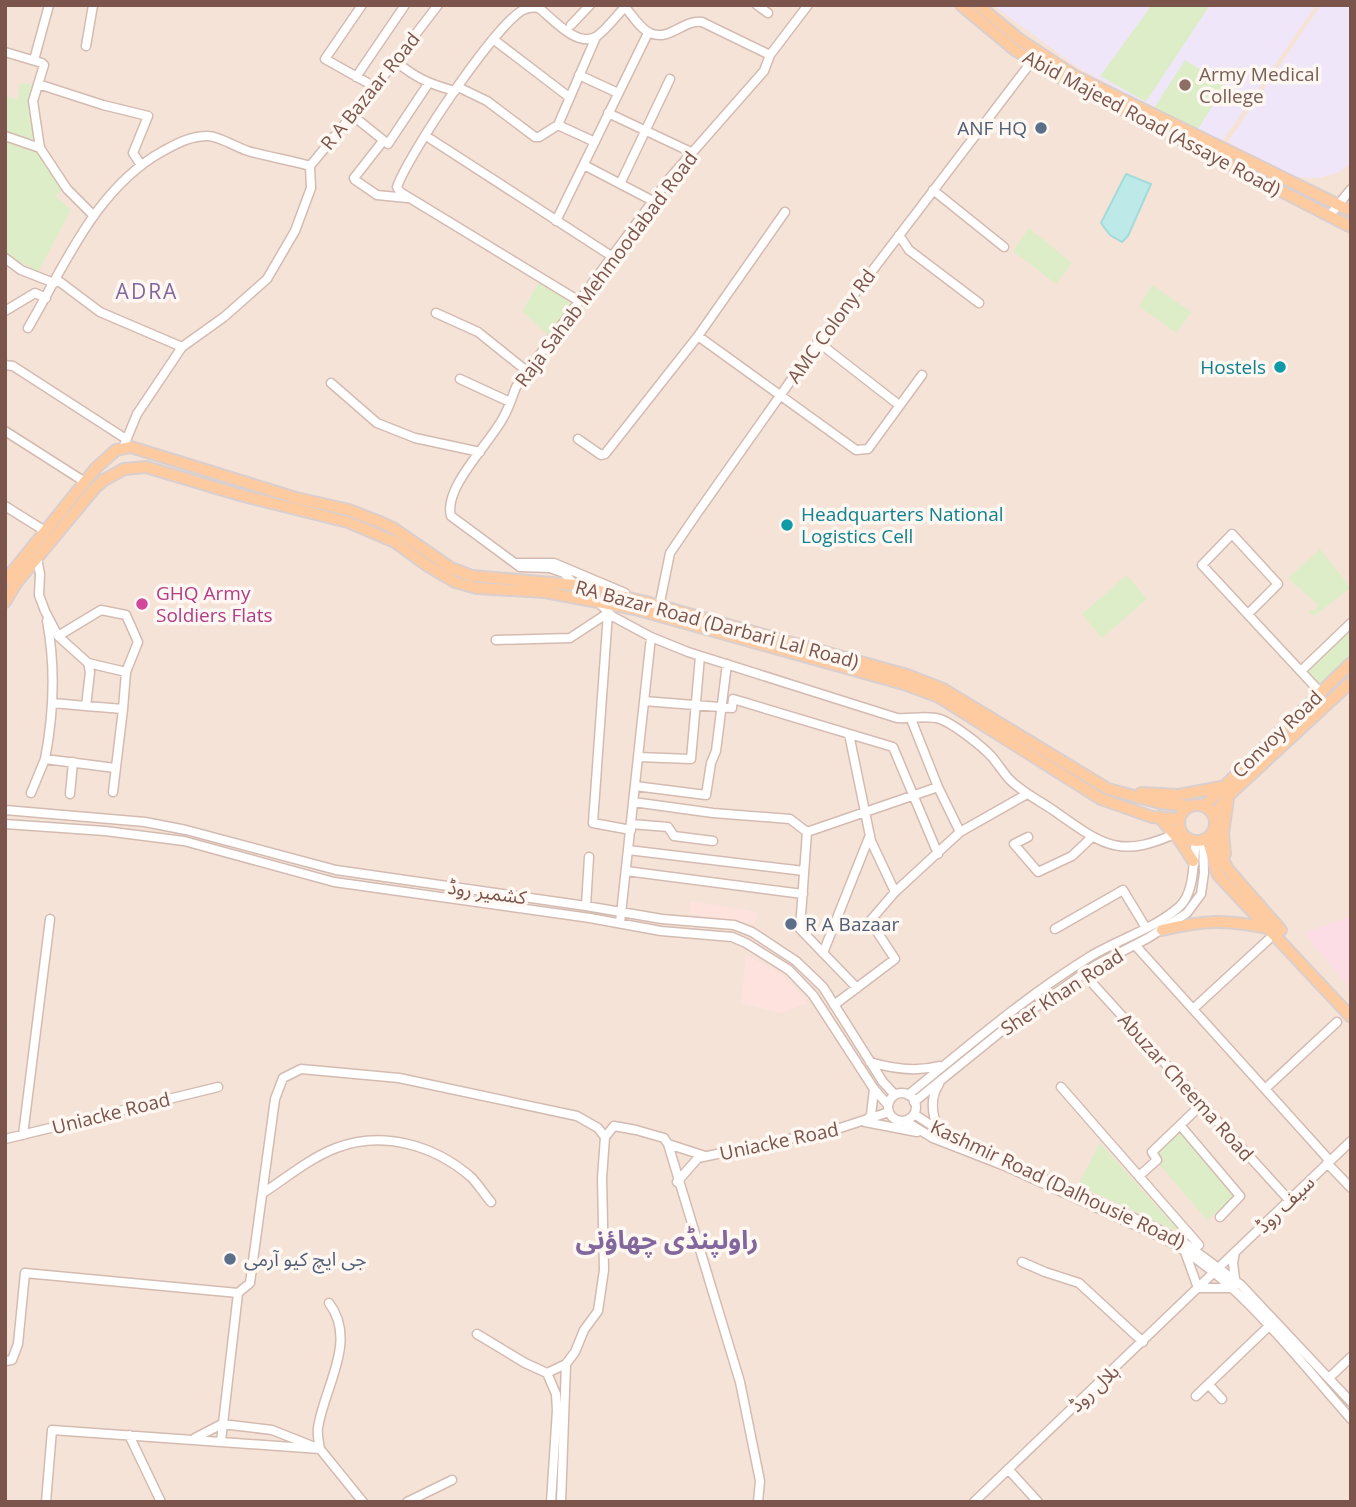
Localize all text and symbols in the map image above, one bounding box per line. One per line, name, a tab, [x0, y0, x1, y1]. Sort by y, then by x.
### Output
street label: R A Bazaar Road	[314, 27, 426, 155]
street label: Abid Majeed Road (Assaye Road)	[1019, 44, 1285, 202]
place label: Army Medical College	[1199, 61, 1319, 109]
marker: Army Medical College	[1177, 77, 1193, 93]
place label: ANF HQ	[957, 115, 1027, 141]
marker: ANF HQ	[1033, 120, 1049, 136]
street label: Raja Sahab Mehmoodabad Road	[509, 146, 703, 392]
street label: AMC Colony Rd	[781, 264, 881, 388]
district label: ADRA	[116, 277, 178, 305]
place label: Hostels	[1200, 354, 1266, 380]
marker: Hostels	[1272, 359, 1288, 375]
place label: Headquarters National Logistics Cell	[801, 501, 1004, 549]
marker: Headquarters National Logistics Cell	[779, 517, 795, 533]
street label: RA Bazar Road (Darbari Lal Road)	[572, 574, 862, 674]
place label: GHQ Army Soldiers Flats	[156, 580, 272, 628]
marker: GHQ Army Soldiers Flats	[134, 596, 150, 612]
street label: Convoy Road	[1226, 684, 1328, 784]
street label: کشمیر روڈ	[446, 874, 529, 911]
place label: R A Bazaar	[805, 911, 899, 937]
marker: R A Bazaar	[783, 916, 799, 932]
street label: Sher Khan Road	[996, 943, 1128, 1041]
street label: Abuzar Cheema Road	[1112, 1007, 1260, 1167]
street label: Uniacke Road	[49, 1086, 173, 1140]
street label: Kashmir Road (Dalhousie Road)	[926, 1113, 1190, 1255]
street label: Uniacke Road	[717, 1116, 841, 1166]
street label: سیف روڈ	[1250, 1170, 1320, 1238]
district label: راولپنڈی چھاؤنی	[576, 1221, 758, 1258]
place label: جی ایچ کیو آرمی	[244, 1246, 366, 1274]
marker: جی ایچ کیو آرمی	[222, 1251, 238, 1267]
street label: ہلال روڈ	[1063, 1358, 1125, 1418]

